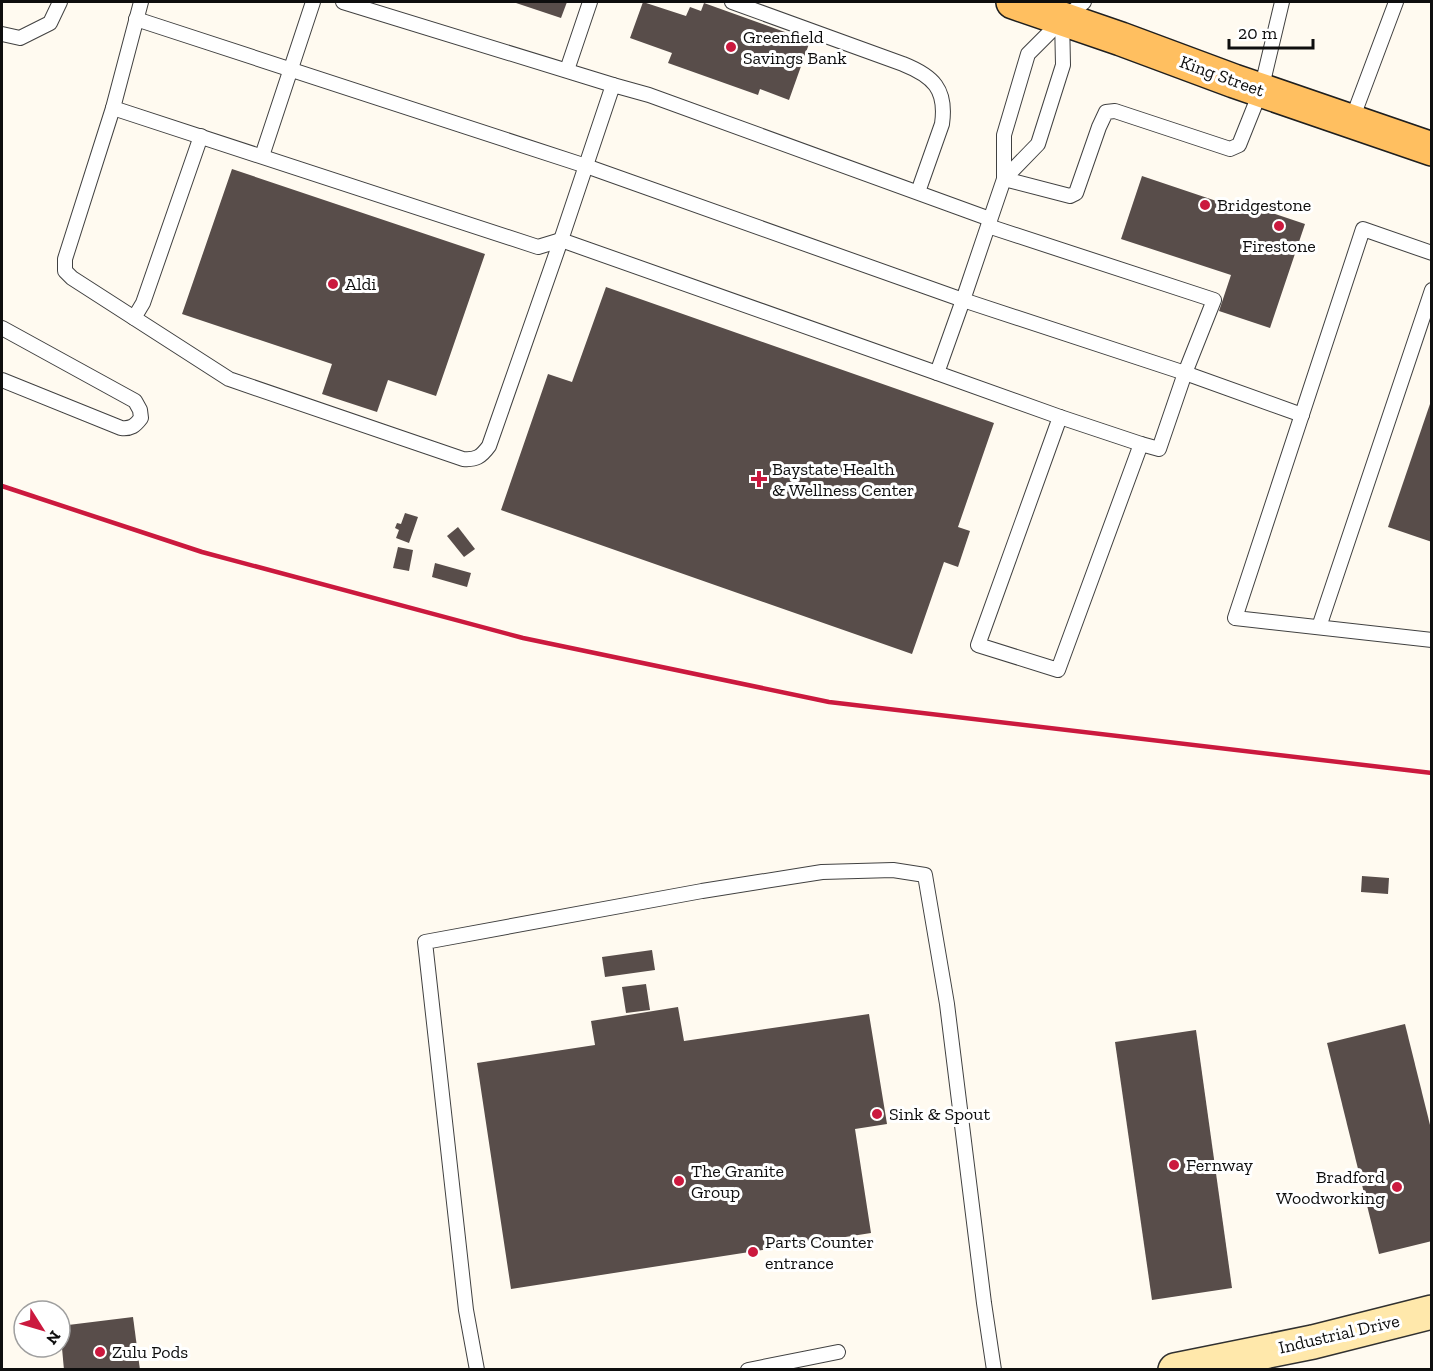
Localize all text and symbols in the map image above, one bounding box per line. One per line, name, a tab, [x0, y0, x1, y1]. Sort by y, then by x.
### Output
scale bar	[1229, 12, 1313, 50]
text: 20 m	[1238, 22, 1278, 44]
place label: Greenfield Savings Bank	[743, 26, 847, 69]
marker: Greenfield Savings Bank	[724, 40, 738, 54]
street label: King Street	[1177, 51, 1268, 102]
place label: Bridgestone	[1217, 194, 1311, 216]
marker: Bridgestone	[1198, 198, 1212, 212]
marker: Firestone	[1272, 219, 1286, 233]
place label: Firestone	[1242, 235, 1316, 257]
place label: Aldi	[345, 273, 376, 295]
marker: Aldi	[326, 277, 340, 291]
place label: Baystate Health & Wellness Center	[772, 458, 914, 501]
marker: Baystate Health & Wellness Center	[750, 470, 768, 488]
place label: Sink & Spout	[889, 1103, 990, 1125]
marker: Sink & Spout	[870, 1107, 884, 1121]
place label: Fernway	[1186, 1154, 1254, 1176]
marker: Fernway	[1167, 1158, 1181, 1172]
place label: The Granite Group	[691, 1160, 784, 1203]
place label: Bradford Woodworking	[1276, 1166, 1385, 1209]
marker: The Granite Group	[672, 1174, 686, 1188]
marker: Bradford Woodworking	[1390, 1180, 1404, 1194]
place label: Parts Counter entrance	[765, 1231, 874, 1274]
marker: Parts Counter entrance	[746, 1245, 760, 1259]
north arrow	[12, 1299, 72, 1359]
street label: Industrial Drive	[1277, 1309, 1401, 1359]
text: N	[42, 1327, 65, 1348]
place label: Zulu Pods	[112, 1341, 188, 1363]
marker: Zulu Pods	[93, 1345, 107, 1359]

